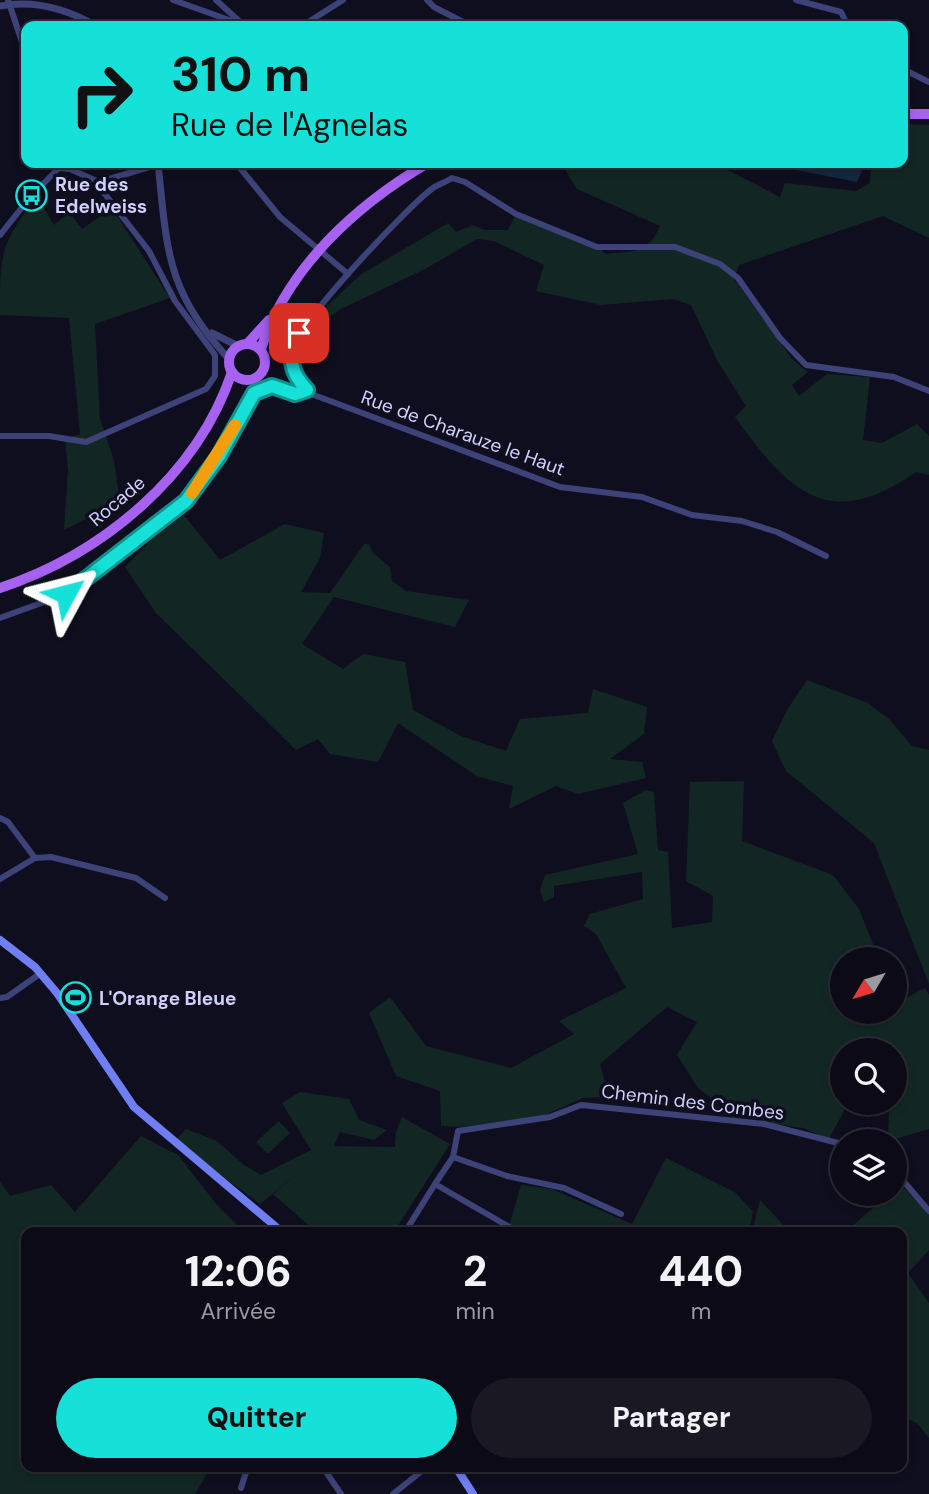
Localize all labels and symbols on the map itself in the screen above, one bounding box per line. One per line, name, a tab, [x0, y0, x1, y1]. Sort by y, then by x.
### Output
place label: Rue des Edelweiss	[55, 172, 147, 219]
bus stop icon: Rue des Edelweiss	[15, 178, 49, 212]
pin	[269, 303, 329, 363]
street label: Rue de Charauze le Haut	[358, 384, 568, 482]
street label: Rocade	[84, 470, 150, 532]
position arrow	[29, 557, 103, 631]
north arrow	[830, 947, 906, 1024]
sports icon: L'Orange Bleue	[59, 981, 93, 1015]
place label: L'Orange Bleue	[99, 986, 236, 1011]
street label: Chemin des Combes	[600, 1078, 786, 1126]

